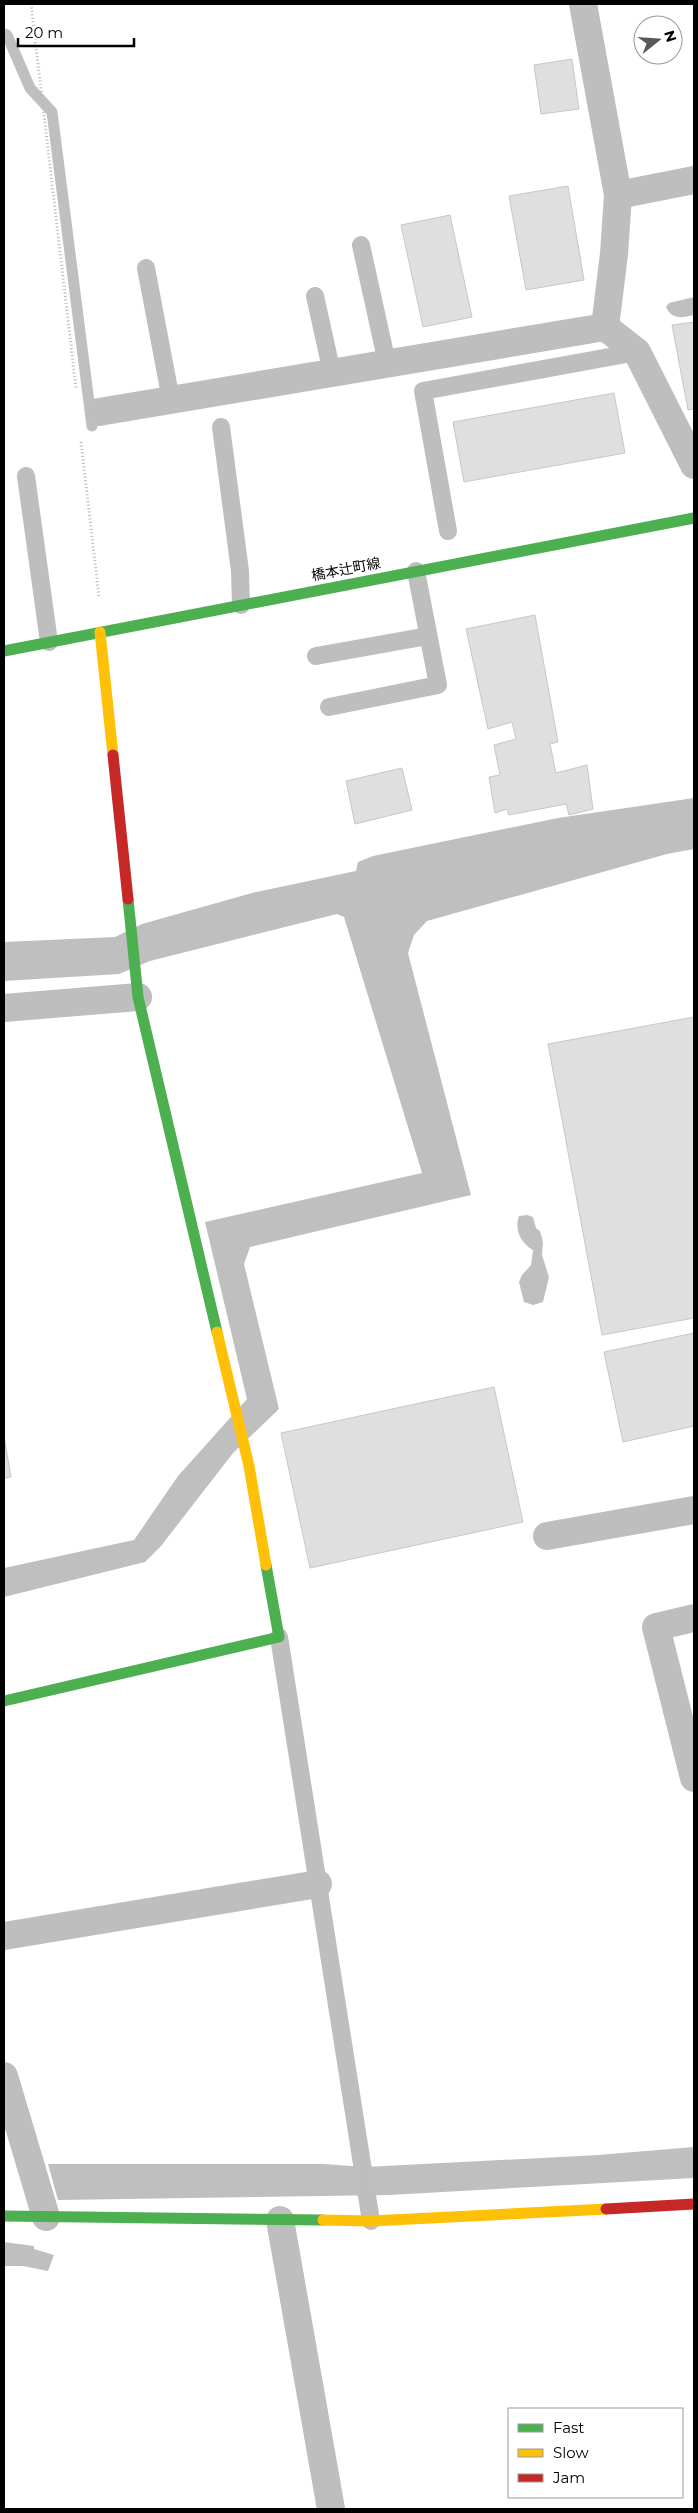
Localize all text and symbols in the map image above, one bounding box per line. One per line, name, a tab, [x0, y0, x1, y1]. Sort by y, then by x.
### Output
scale bar	[18, 15, 134, 47]
north arrow	[633, 15, 683, 65]
text: 20 m	[25, 23, 63, 42]
text: N	[660, 28, 681, 44]
street label: 橋本辻町線	[310, 553, 382, 585]
legend	[508, 2408, 683, 2498]
text: Fast	[553, 2418, 584, 2437]
text: Slow	[553, 2443, 589, 2462]
text: Jam	[552, 2468, 585, 2487]

